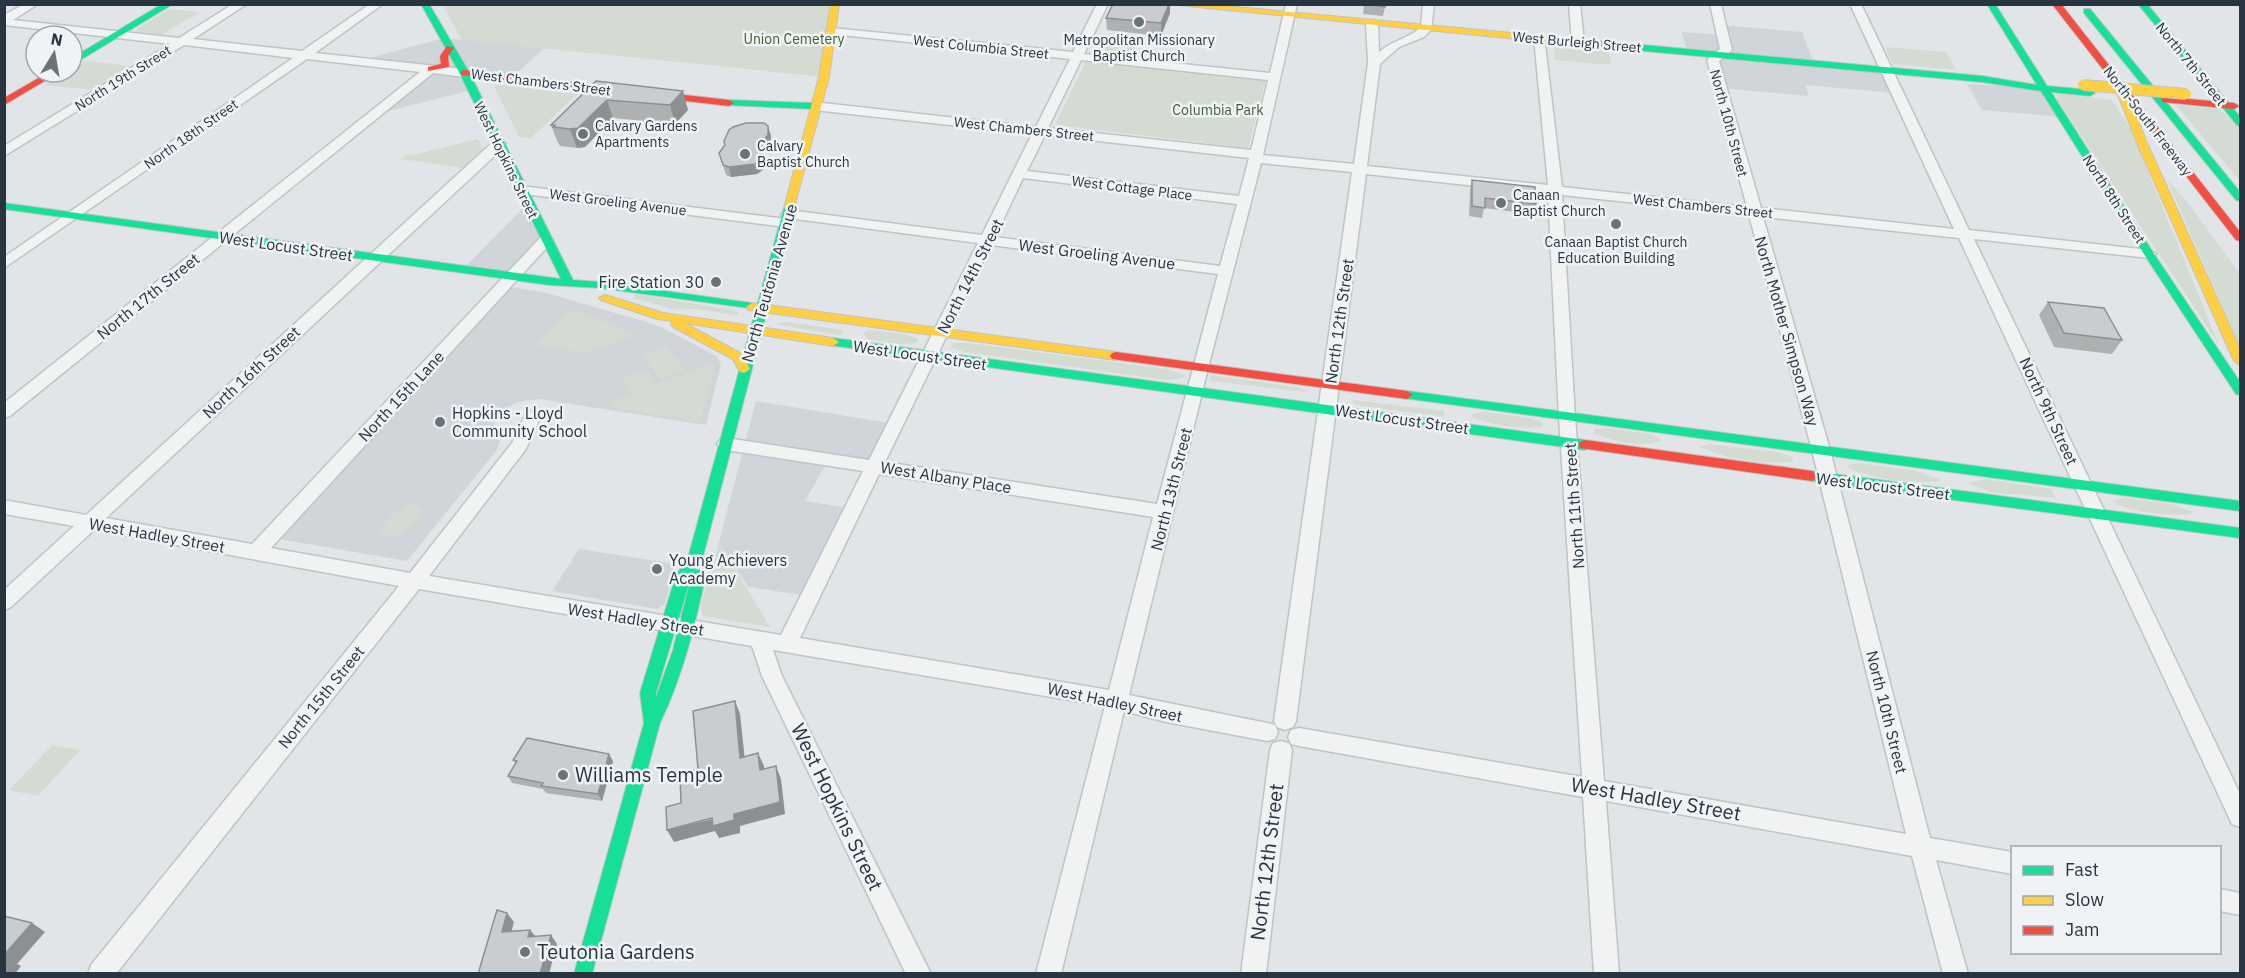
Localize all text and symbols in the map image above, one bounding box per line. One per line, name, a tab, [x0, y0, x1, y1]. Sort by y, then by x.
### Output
marker: Metropolitan Missionary Baptist Church	[1132, 15, 1146, 29]
street label: North 7th Street	[2152, 19, 2230, 109]
north arrow	[24, 24, 84, 84]
street label: West Burleigh Street	[1512, 27, 1642, 57]
text: N	[49, 28, 64, 50]
park label: Union Cemetery	[743, 30, 845, 48]
street label: West Columbia Street	[912, 31, 1050, 63]
place label: Metropolitan Missionary Baptist Church	[1063, 31, 1215, 65]
street label: North 19th Street	[71, 41, 175, 115]
street label: North-South Freeway	[2100, 63, 2196, 179]
street label: West Chambers Street	[470, 64, 612, 100]
street label: North 10th Street	[1706, 67, 1752, 179]
street label: North 18th Street	[141, 95, 241, 173]
street label: West Hopkins Street	[470, 98, 542, 222]
park label: Columbia Park	[1172, 101, 1264, 119]
street label: West Chambers Street	[953, 113, 1095, 145]
place label: Calvary Gardens Apartments	[595, 117, 698, 151]
marker: Calvary Gardens Apartments	[576, 127, 590, 141]
place label: Calvary Baptist Church	[757, 137, 850, 171]
marker: Calvary Baptist Church	[738, 147, 752, 161]
street label: North 8th Street	[2079, 151, 2149, 247]
street label: West Cottage Place	[1071, 172, 1194, 204]
street label: West Groeling Avenue	[548, 185, 688, 219]
place label: Canaan Baptist Church	[1513, 186, 1606, 220]
street label: West Chambers Street	[1632, 190, 1774, 222]
marker: Canaan Baptist Church	[1494, 196, 1508, 210]
street label: North Teutonia Avenue	[737, 201, 801, 365]
street label: North 14th Street	[932, 215, 1008, 337]
marker: Canaan Baptist Church Education Building	[1609, 217, 1623, 231]
street label: West Locust Street	[218, 227, 354, 265]
place label: Canaan Baptist Church Education Building	[1545, 233, 1688, 267]
street label: West Groeling Avenue	[1018, 234, 1177, 274]
street label: North Mother Simpson Way	[1750, 234, 1824, 428]
street label: North 17th Street	[93, 248, 203, 344]
street label: North 12th Street	[1320, 257, 1358, 385]
place label: Fire Station 30	[599, 272, 704, 292]
marker: Fire Station 30	[709, 275, 723, 289]
street label: North 16th Street	[198, 322, 304, 422]
street label: West Locust Street	[852, 336, 988, 374]
street label: North 15th Lane	[354, 346, 448, 446]
street label: North 9th Street	[2015, 354, 2083, 468]
street label: West Locust Street	[1334, 400, 1470, 438]
place label: Hopkins - Lloyd Community School	[452, 403, 587, 441]
marker: Hopkins - Lloyd Community School	[433, 415, 447, 429]
street label: North 13th Street	[1146, 425, 1196, 553]
street label: North 11th Street	[1560, 442, 1588, 570]
street label: West Albany Place	[879, 457, 1013, 497]
street label: West Locust Street	[1815, 468, 1951, 504]
street label: West Hadley Street	[87, 513, 227, 557]
place label: Young Achievers Academy	[669, 550, 787, 588]
marker: Young Achievers Academy	[650, 562, 664, 576]
street label: West Hadley Street	[566, 598, 706, 640]
street label: North 15th Street	[273, 642, 369, 752]
street label: North 10th Street	[1862, 648, 1912, 776]
street label: West Hadley Street	[1046, 678, 1184, 726]
street label: West Hopkins Street	[785, 719, 890, 895]
place label: Williams Temple	[575, 761, 723, 788]
marker: Williams Temple	[556, 768, 570, 782]
street label: West Hadley Street	[1569, 770, 1743, 827]
street label: North 12th Street	[1243, 782, 1290, 942]
legend	[2011, 846, 2221, 954]
text: Fast	[2065, 858, 2099, 881]
text: Slow	[2065, 888, 2104, 911]
text: Jam	[2065, 918, 2100, 941]
place label: Teutonia Gardens	[537, 938, 695, 965]
marker: Teutonia Gardens	[518, 945, 532, 959]

